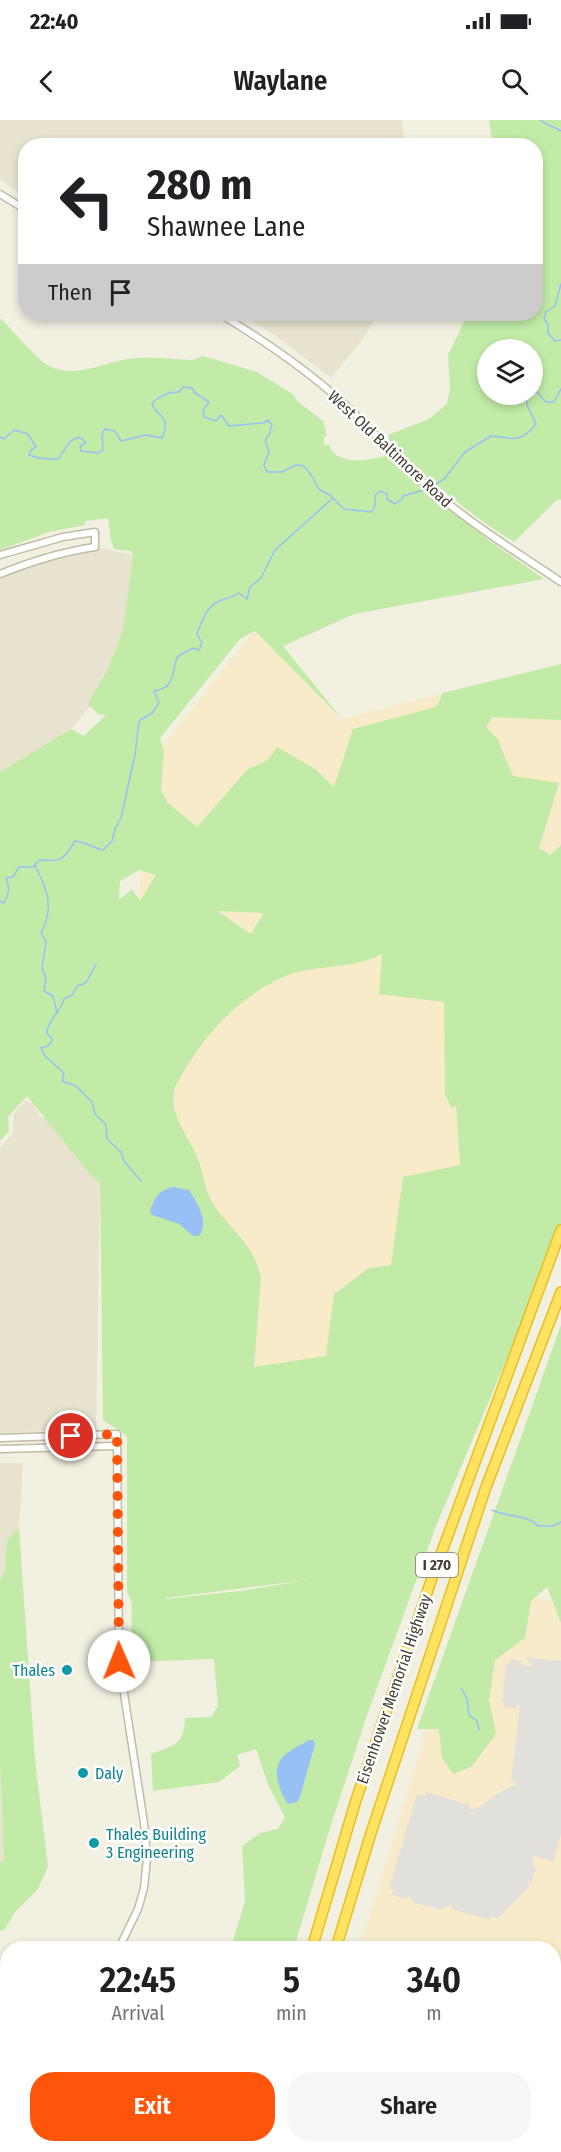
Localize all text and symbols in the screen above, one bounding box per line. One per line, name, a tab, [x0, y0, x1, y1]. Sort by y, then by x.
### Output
text: 22:40	[30, 8, 79, 35]
icon: back	[30, 65, 63, 98]
text: Waylane	[234, 65, 327, 97]
icon: search	[498, 65, 531, 98]
text: 280 m	[147, 160, 252, 210]
icon: left	[48, 162, 126, 240]
text: Shawnee Lane	[147, 211, 305, 243]
icon: arrive	[104, 276, 137, 309]
text: Then	[48, 279, 92, 306]
map controls	[477, 339, 543, 405]
button: layers	[477, 339, 543, 405]
street label: West Old Baltimore Road	[324, 387, 456, 511]
pin	[45, 1410, 96, 1461]
icon: arrive	[54, 1419, 87, 1452]
road number: I 270	[416, 1553, 458, 1577]
street label: Eisenhower Memorial Highway	[353, 1591, 436, 1786]
position arrow	[87, 1629, 151, 1693]
place label: Thales	[13, 1661, 55, 1680]
marker: Thales	[60, 1663, 74, 1677]
place label: Daly	[95, 1764, 124, 1783]
marker: Daly	[76, 1766, 90, 1780]
place label: Thales Building 3 Engineering	[106, 1825, 206, 1862]
marker: Thales Building 3 Engineering	[87, 1836, 101, 1850]
text: 22:45	[100, 1958, 176, 2002]
text: 5	[283, 1958, 300, 2002]
text: 340	[407, 1958, 461, 2002]
text: Arrival	[111, 2001, 164, 2025]
text: min	[276, 2001, 307, 2025]
text: m	[426, 2001, 442, 2025]
button: Exit	[30, 2072, 275, 2141]
button: Share	[287, 2072, 531, 2141]

